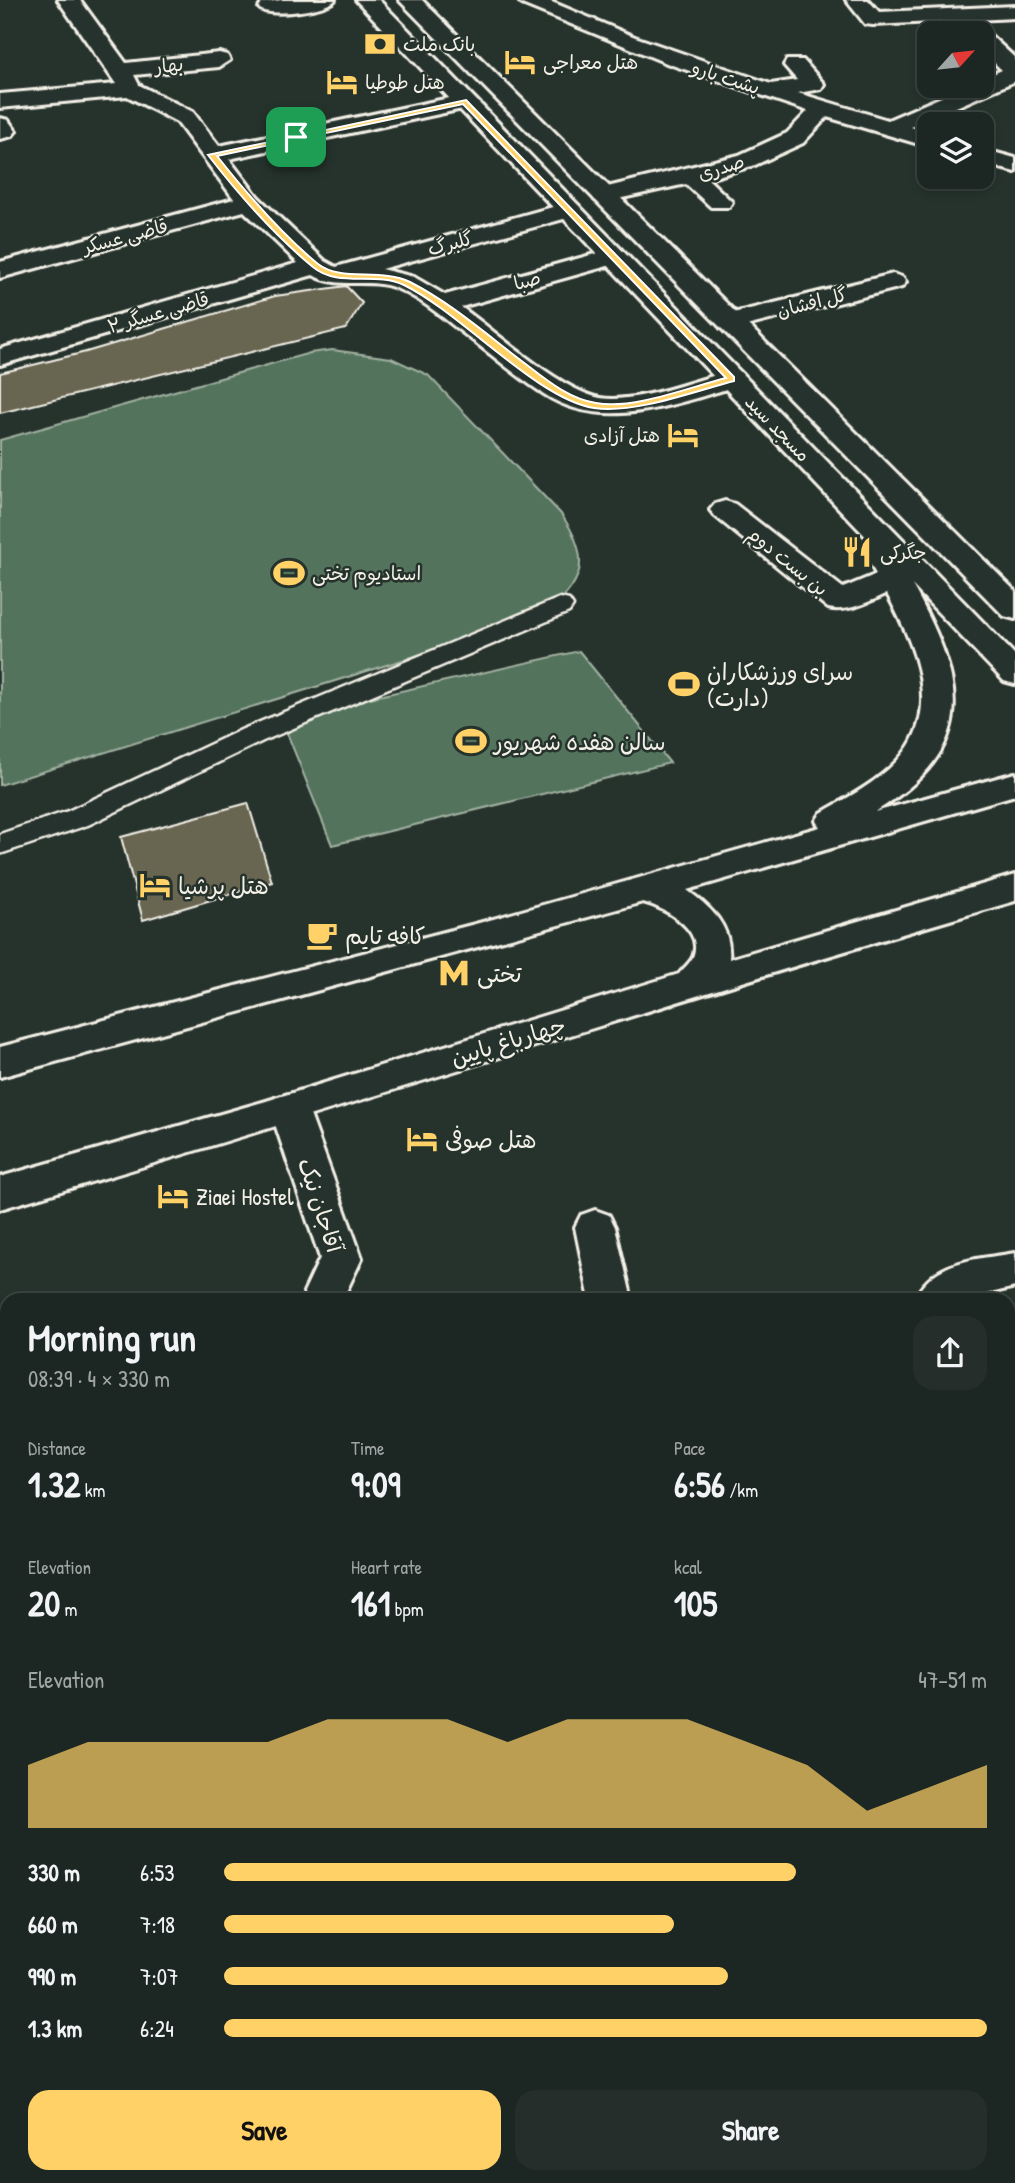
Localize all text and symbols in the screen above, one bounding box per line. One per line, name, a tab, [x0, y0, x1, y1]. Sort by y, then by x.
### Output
north arrow	[917, 21, 994, 98]
map controls	[917, 21, 994, 189]
bank icon: بانک ملت	[363, 27, 397, 61]
place label: بانک ملت	[403, 31, 475, 57]
hotel icon: هتل معراجی	[503, 45, 537, 79]
place label: هتل معراجی	[543, 49, 638, 75]
street label: بهار	[151, 51, 185, 80]
street label: پشت بارو	[687, 53, 763, 100]
hotel icon: هتل طوطیا	[325, 65, 359, 99]
place label: هتل طوطیا	[365, 69, 445, 95]
pin	[266, 107, 326, 167]
button: layers	[917, 112, 994, 189]
icon: arrive	[277, 118, 315, 156]
street label: صدری	[694, 148, 748, 186]
street label: قاضی عسکر	[77, 212, 171, 260]
street label: گلبرگ	[424, 224, 476, 262]
street label: صبا	[511, 264, 543, 296]
street label: گل افشان	[774, 281, 850, 323]
street label: قاضی عسگر ۲	[104, 285, 212, 339]
street label: مسجد سید	[739, 389, 817, 467]
hotel icon: هتل آزادی	[666, 418, 700, 452]
place label: هتل آزادی	[584, 422, 660, 448]
street label: بن بست دوم	[741, 520, 834, 603]
restaurant icon: جگرکی	[840, 535, 874, 569]
place label: جگرکی	[880, 539, 927, 565]
sports icon: استادیوم تختی	[272, 556, 306, 590]
place label: استادیوم تختی	[312, 560, 421, 588]
place label: سرای ورزشکاران (دارت)	[707, 656, 853, 713]
sports icon: سرای ورزشکاران (دارت)	[667, 667, 701, 701]
sports icon: سالن هفده شهریور	[454, 724, 488, 758]
place label: سالن هفده شهریور	[492, 726, 666, 757]
hotel icon: هتل پرشیا	[138, 868, 172, 902]
place label: هتل پرشیا	[178, 870, 269, 901]
cafe icon: کافه تایم	[305, 918, 339, 952]
place label: کافه تایم	[345, 920, 425, 954]
metro station icon: تختی	[437, 956, 471, 990]
place label: تختی	[477, 958, 522, 989]
street label: چهارباغ پایین	[447, 1009, 570, 1074]
hotel icon: هتل صوفی	[405, 1122, 439, 1156]
place label: هتل صوفی	[445, 1124, 536, 1155]
street label: آقاجان نیک	[291, 1154, 351, 1257]
hotel icon: Ziaei Hostel	[156, 1179, 190, 1213]
place label: Ziaei Hostel	[196, 1181, 294, 1212]
text: Morning run	[28, 1311, 196, 1363]
button: share	[913, 1316, 987, 1390]
text: 08:39 · 4 × 330 m	[28, 1363, 170, 1394]
text: Distance	[28, 1435, 86, 1461]
text: Time	[351, 1435, 385, 1461]
text: Pace	[674, 1435, 706, 1461]
text: 1.32	[28, 1461, 80, 1508]
text: 9:09	[351, 1461, 401, 1508]
text: 6:56	[674, 1461, 725, 1508]
text: km	[80, 1477, 105, 1503]
text: /km	[725, 1477, 758, 1503]
text: Elevation	[28, 1554, 91, 1580]
text: Heart rate	[351, 1554, 422, 1580]
text: kcal	[674, 1554, 702, 1580]
text: 20	[28, 1580, 60, 1627]
text: 161	[351, 1580, 390, 1627]
text: 105	[674, 1580, 717, 1627]
text: m	[60, 1596, 77, 1622]
text: bpm	[390, 1596, 424, 1622]
text: Elevation	[28, 1664, 104, 1695]
text: 47–51 m	[918, 1664, 987, 1695]
text: 330 m	[28, 1857, 80, 1888]
text: 6:53	[140, 1857, 175, 1888]
text: 660 m	[28, 1909, 78, 1940]
text: 7:18	[140, 1909, 175, 1940]
text: 990 m	[28, 1961, 76, 1992]
text: 7:07	[140, 1961, 178, 1992]
text: 1.3 km	[28, 2013, 82, 2044]
text: 6:24	[140, 2013, 174, 2044]
button: Save	[28, 2090, 501, 2170]
button: Share	[515, 2090, 987, 2170]

